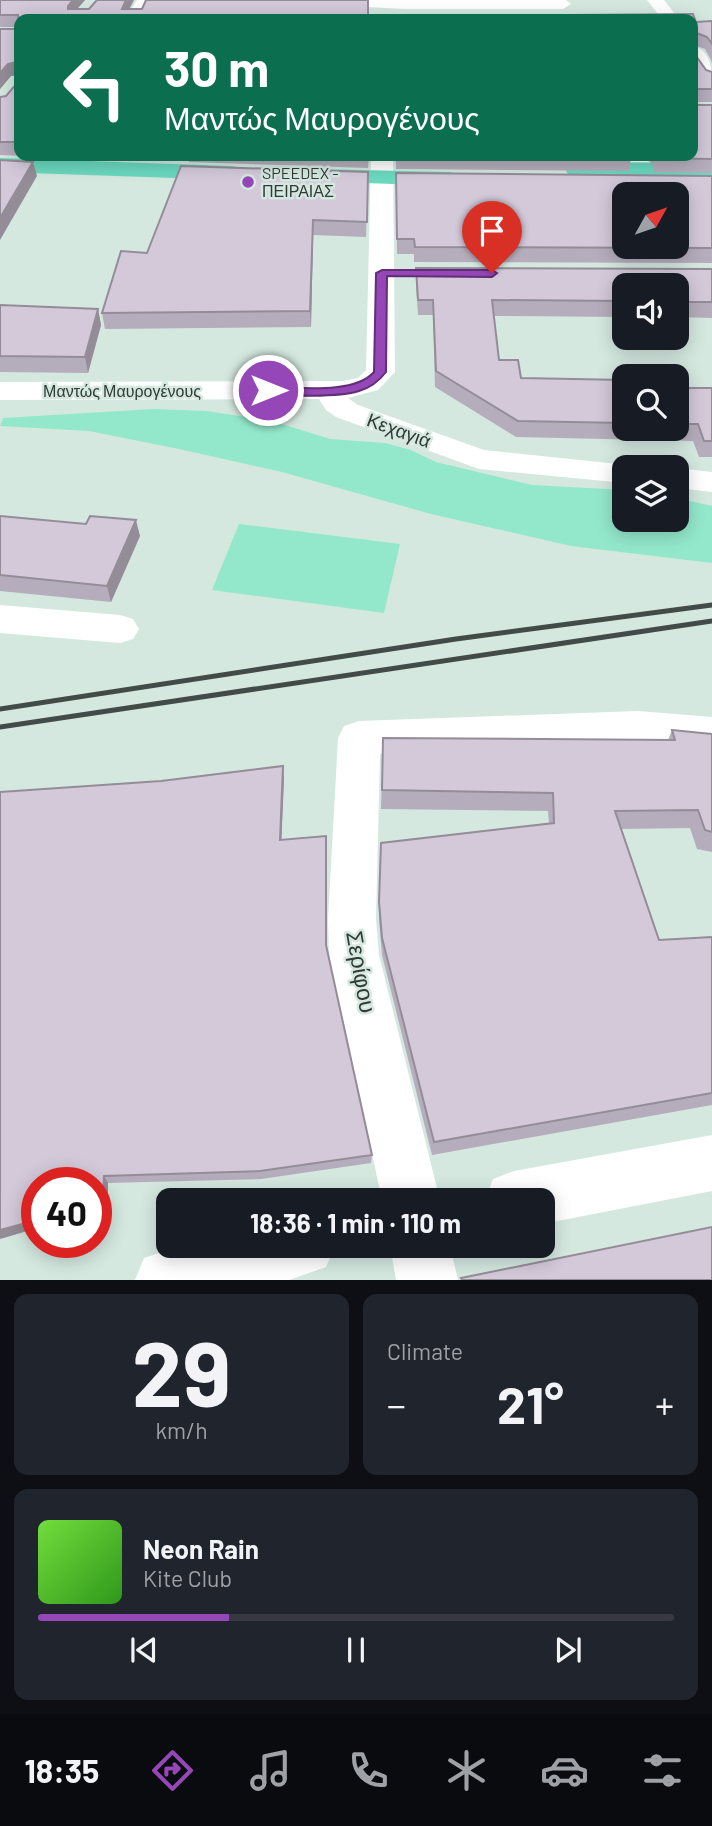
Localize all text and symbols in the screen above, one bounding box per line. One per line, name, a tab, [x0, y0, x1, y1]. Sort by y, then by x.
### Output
text: 30 m	[164, 38, 269, 97]
icon: left	[49, 42, 140, 133]
text: Μαντώς Μαυρογένους	[164, 98, 480, 136]
place label: SPEEDEX - ΠΕΙΡΑΙΑΣ	[262, 163, 339, 200]
marker: SPEEDEX - ΠΕΙΡΑΙΑΣ	[240, 174, 256, 190]
north arrow	[612, 182, 690, 259]
map controls	[612, 182, 689, 532]
pin	[462, 201, 522, 273]
icon: arrive	[473, 212, 511, 250]
button: sound	[612, 273, 689, 350]
position arrow	[231, 353, 305, 427]
button: search	[612, 364, 689, 441]
street label: Μαντώς Μαυρογένους	[43, 381, 201, 400]
street label: Κεχαγιά	[364, 407, 434, 452]
button: layers	[612, 455, 689, 532]
street label: Σερίφου	[341, 929, 383, 1015]
speed limit sign: 40	[21, 1167, 112, 1258]
text: 18:36 · 1 min · 110 m	[250, 1207, 461, 1238]
text: 29	[132, 1316, 231, 1425]
text: Climate	[387, 1337, 463, 1365]
text: 21°	[497, 1372, 564, 1434]
text: −	[387, 1381, 406, 1427]
text: +	[655, 1381, 674, 1427]
text: km/h	[155, 1416, 208, 1444]
text: Neon Rain	[143, 1533, 259, 1564]
text: Kite Club	[143, 1564, 232, 1592]
icon: previous	[125, 1631, 163, 1669]
icon: pause	[337, 1631, 375, 1669]
icon: next	[549, 1631, 587, 1669]
icon: directions	[148, 1746, 197, 1795]
icon: music	[246, 1746, 295, 1795]
icon: phone	[344, 1746, 393, 1795]
icon: climate	[442, 1746, 491, 1795]
icon: car	[540, 1746, 589, 1795]
icon: filters	[638, 1746, 687, 1795]
text: 18:35	[25, 1751, 99, 1789]

